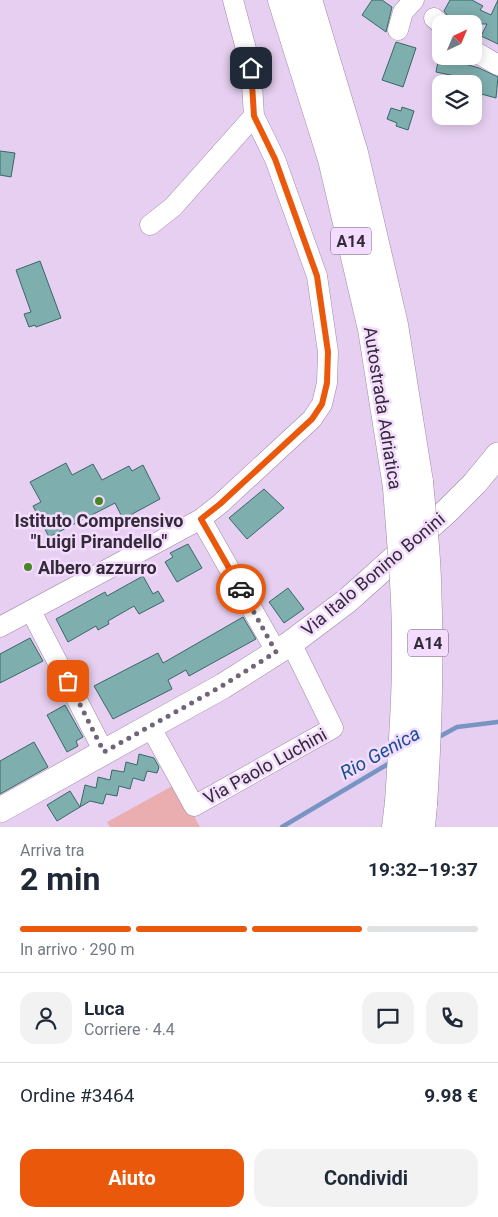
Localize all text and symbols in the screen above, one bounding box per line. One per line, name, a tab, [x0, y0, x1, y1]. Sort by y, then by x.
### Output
north arrow	[432, 15, 482, 65]
map controls	[432, 15, 482, 125]
pin	[230, 47, 272, 89]
icon: home	[237, 54, 265, 82]
button: layers	[432, 75, 482, 125]
road number: A14	[331, 228, 371, 255]
street label: Autostrada Adriatica	[360, 325, 406, 491]
marker: Istituto Comprensivo "Luigi Pirandello"	[93, 495, 105, 507]
street label: Via Italo Bonino Bonini	[297, 508, 449, 640]
place label: Istituto Comprensivo "Luigi Pirandello"	[14, 510, 184, 552]
place label: Albero azzurro	[38, 557, 157, 578]
marker: Albero azzurro	[22, 561, 34, 573]
courier	[216, 564, 266, 614]
icon: car	[227, 575, 255, 603]
road number: A14	[408, 630, 448, 656]
pin	[47, 660, 89, 702]
icon: bag	[54, 667, 82, 695]
water label: Rio Genica	[336, 722, 424, 784]
street label: Via Paolo Luchini	[200, 723, 330, 809]
text: Arriva tra	[20, 841, 85, 860]
text: 19:32–19:37	[368, 858, 478, 881]
text: 2 min	[20, 860, 100, 898]
text: In arrivo · 290 m	[20, 940, 134, 959]
button: person	[20, 992, 72, 1044]
button: chat	[362, 992, 414, 1044]
button: phone	[426, 992, 478, 1044]
text: Luca	[84, 997, 125, 1020]
text: Corriere · 4.4	[84, 1020, 175, 1039]
text: Ordine #3464	[20, 1084, 134, 1107]
text: 9.98 €	[424, 1084, 478, 1107]
button: Aiuto	[20, 1149, 244, 1207]
button: Condividi	[254, 1149, 478, 1207]

